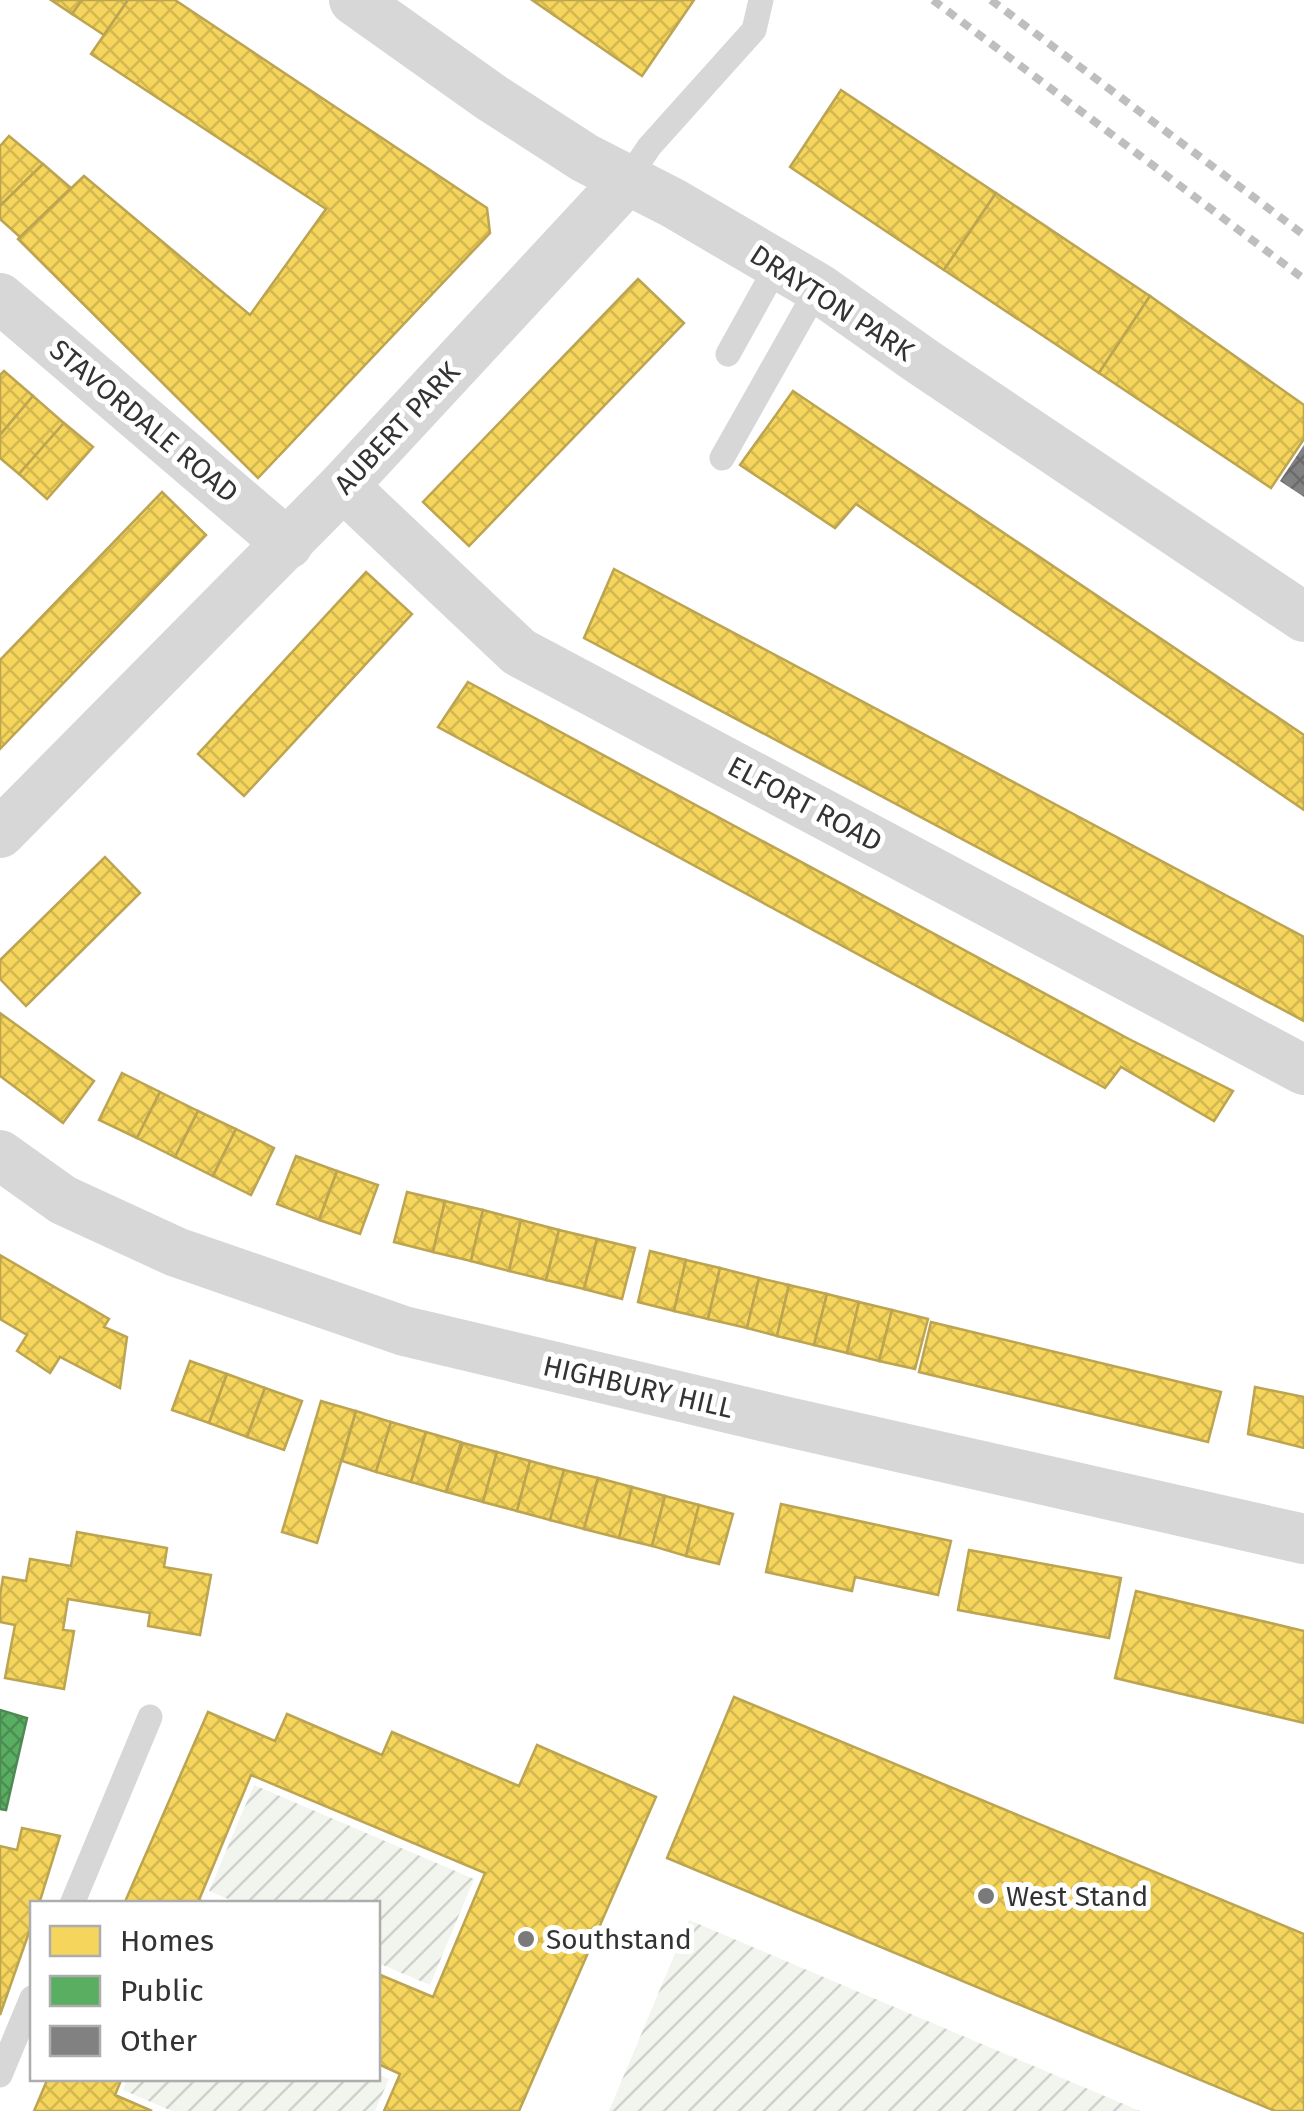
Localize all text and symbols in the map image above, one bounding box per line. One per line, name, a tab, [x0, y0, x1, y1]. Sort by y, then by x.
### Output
street label: DRAYTON PARK	[744, 238, 920, 368]
street label: STAVORDALE ROAD	[43, 333, 245, 509]
street label: AUBERT PARK	[327, 355, 467, 501]
street label: ELFORT ROAD	[722, 750, 888, 858]
street label: HIGHBURY HILL	[540, 1349, 736, 1425]
place label: West Stand	[1006, 1880, 1148, 1913]
marker: West Stand	[975, 1885, 997, 1907]
legend	[30, 1901, 380, 2081]
text: Homes	[120, 1923, 214, 1959]
place label: Southstand	[546, 1923, 692, 1956]
marker: Southstand	[515, 1928, 537, 1950]
text: Public	[120, 1973, 204, 2009]
text: Other	[120, 2023, 198, 2059]

